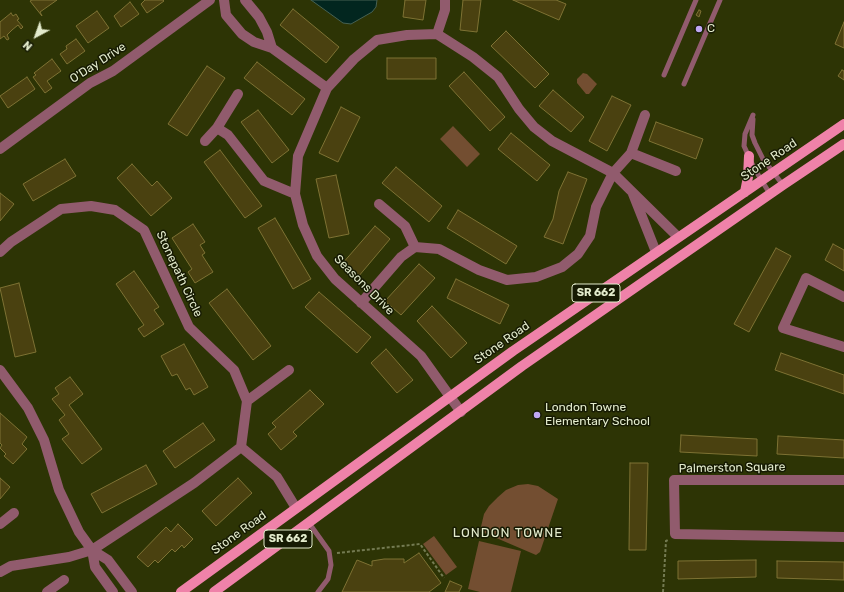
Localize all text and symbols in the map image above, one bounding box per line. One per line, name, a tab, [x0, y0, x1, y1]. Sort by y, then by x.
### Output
north arrow	[16, 16, 56, 56]
place label: C	[707, 22, 715, 36]
marker: C	[694, 24, 704, 34]
text: N	[21, 38, 35, 53]
street label: O'Day Drive	[67, 40, 129, 86]
street label: Stone Road	[738, 136, 800, 184]
street label: Stonepath Circle	[153, 229, 205, 319]
street label: Seasons Drive	[331, 252, 397, 318]
road number: SR 662	[572, 284, 620, 302]
street label: Stone Road	[471, 319, 533, 367]
place label: London Towne Elementary School	[545, 401, 650, 429]
marker: London Towne Elementary School	[532, 410, 542, 420]
street label: Palmerston Square	[679, 460, 785, 476]
street label: Stone Road	[209, 508, 269, 558]
district label: LONDON TOWNE	[453, 525, 563, 541]
road number: SR 662	[264, 530, 312, 548]

